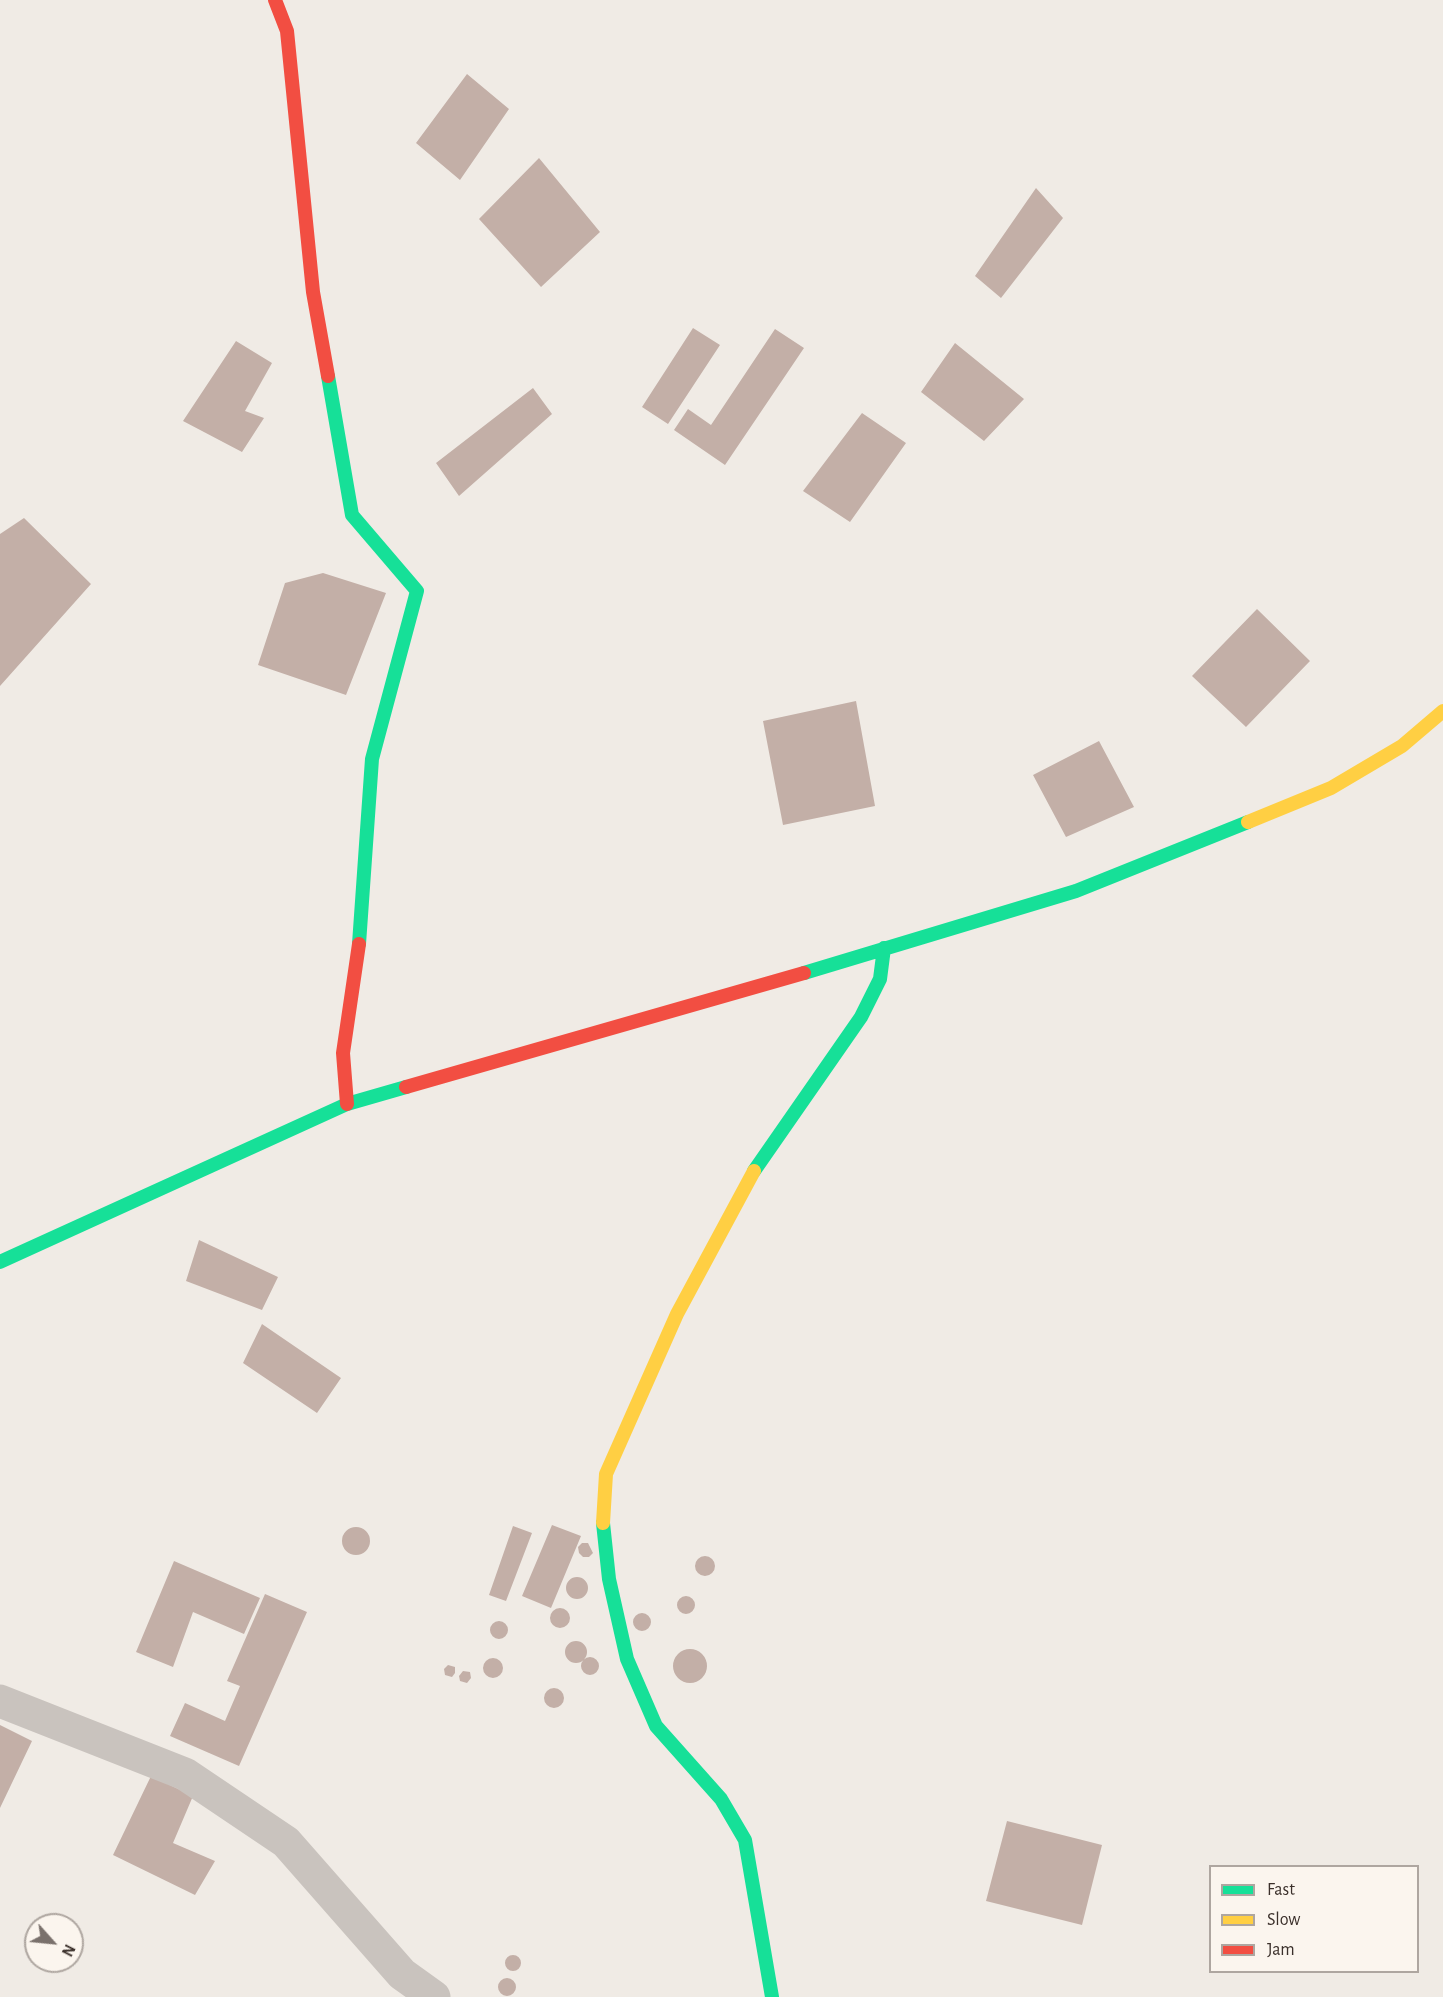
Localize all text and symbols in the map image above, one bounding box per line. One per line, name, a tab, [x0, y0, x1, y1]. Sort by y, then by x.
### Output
legend	[1209, 1865, 1419, 1973]
text: Fast	[1267, 1881, 1295, 1899]
text: Slow	[1267, 1911, 1300, 1929]
north arrow	[24, 1913, 84, 1973]
text: Jam	[1267, 1941, 1295, 1959]
text: N	[59, 1942, 78, 1959]

